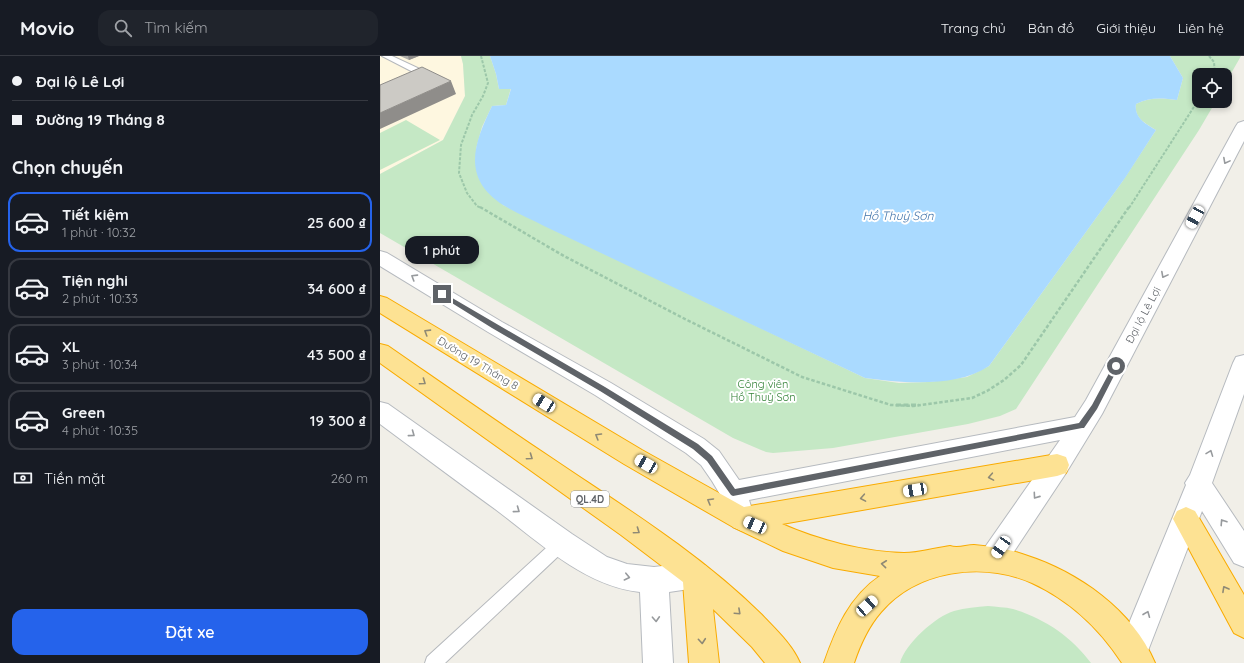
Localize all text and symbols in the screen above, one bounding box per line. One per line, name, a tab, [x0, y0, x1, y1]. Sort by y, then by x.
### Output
search box	[98, 10, 378, 46]
text: Movio	[20, 16, 74, 40]
icon: search	[112, 17, 134, 39]
text: Tìm kiếm	[144, 18, 208, 37]
text: Trang chủ	[941, 19, 1006, 37]
text: Bản đồ	[1028, 19, 1074, 37]
text: Giới thiệu	[1096, 19, 1156, 37]
text: Liên hệ	[1178, 19, 1224, 37]
map controls	[1192, 68, 1232, 108]
button: locate	[1192, 68, 1232, 108]
text: Đại lộ Lê Lợi	[36, 72, 124, 91]
text: Đường 19 Tháng 8	[36, 110, 165, 129]
text: Chọn chuyến	[12, 156, 123, 179]
one-way arrow	[1223, 157, 1230, 164]
icon: car	[14, 204, 50, 240]
car	[1184, 204, 1206, 230]
text: Tiết kiệm	[62, 205, 129, 224]
water label: Hồ Thuỷ Sơn	[862, 208, 935, 223]
text: 25 600 ₫	[307, 213, 366, 232]
text: 1 phút · 10:32	[62, 224, 136, 240]
callout: 1 phút	[405, 236, 479, 264]
text: 1 phút	[424, 242, 460, 258]
icon: car	[14, 270, 50, 306]
text: Tiện nghi	[62, 271, 128, 290]
one-way arrow	[1161, 271, 1169, 278]
one-way arrow	[411, 274, 418, 281]
text: 34 600 ₫	[307, 279, 366, 298]
street label: Đại lộ Lê Lợi	[1122, 284, 1164, 346]
route end	[433, 285, 451, 303]
text: 2 phút · 10:33	[62, 290, 138, 306]
one-way arrow	[424, 329, 431, 337]
street label: Đường 19 Tháng 8	[435, 333, 521, 393]
icon: car	[14, 336, 50, 372]
text: XL	[62, 337, 80, 356]
text: 43 500 ₫	[307, 345, 366, 364]
text: 3 phút · 10:34	[62, 356, 138, 372]
route start	[1107, 357, 1125, 375]
one-way arrow	[419, 377, 426, 384]
park label: Công viên Hồ Thuỷ Sơn	[730, 377, 796, 404]
car	[531, 392, 557, 414]
icon: car	[14, 402, 50, 438]
text: Green	[62, 403, 105, 422]
text: 19 300 ₫	[310, 411, 366, 430]
text: 4 phút · 10:35	[62, 422, 138, 438]
one-way arrow	[407, 429, 414, 436]
one-way arrow	[595, 433, 602, 440]
one-way arrow	[1205, 450, 1213, 457]
one-way arrow	[525, 452, 532, 459]
car	[633, 453, 659, 475]
icon: cash	[12, 467, 34, 489]
text: Tiền mặt	[44, 469, 105, 488]
text: 260 m	[331, 470, 368, 486]
one-way arrow	[988, 472, 994, 480]
car	[902, 482, 928, 498]
road number: QL.4D	[571, 491, 609, 507]
one-way arrow	[1034, 492, 1041, 499]
one-way arrow	[860, 494, 866, 502]
one-way arrow	[707, 498, 714, 506]
one-way arrow	[512, 505, 519, 512]
car	[742, 515, 768, 535]
one-way arrow	[1220, 519, 1228, 526]
one-way arrow	[632, 526, 639, 533]
car	[989, 534, 1013, 560]
one-way arrow	[881, 559, 887, 568]
one-way arrow	[624, 572, 631, 580]
one-way arrow	[1222, 586, 1230, 593]
car	[854, 594, 880, 618]
one-way arrow	[733, 608, 741, 615]
button: Đặt xe	[12, 609, 368, 655]
one-way arrow	[1143, 610, 1151, 617]
one-way arrow	[651, 616, 660, 622]
one-way arrow	[697, 638, 706, 644]

